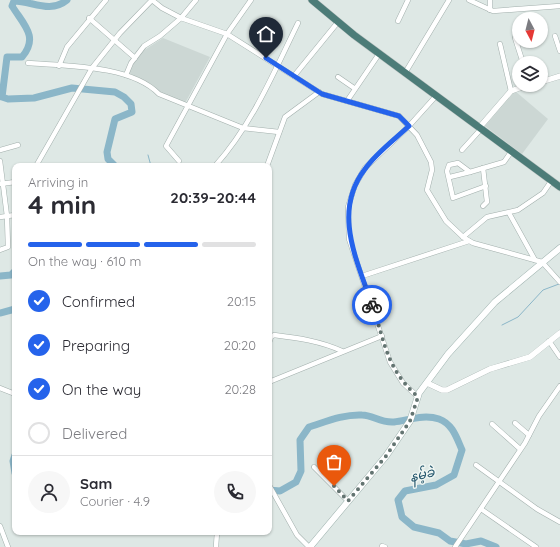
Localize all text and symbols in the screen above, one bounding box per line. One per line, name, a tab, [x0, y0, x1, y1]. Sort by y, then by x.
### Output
north arrow	[512, 12, 548, 48]
map controls	[512, 12, 548, 92]
pin	[249, 17, 283, 58]
icon: home	[255, 23, 277, 45]
button: layers	[512, 56, 548, 92]
text: Arriving in	[28, 174, 88, 190]
text: 4 min	[28, 188, 96, 221]
text: 20:39–20:44	[170, 188, 256, 207]
text: On the way · 610 m	[28, 253, 141, 269]
courier	[352, 285, 392, 325]
icon: check	[28, 290, 50, 312]
text: Confirmed	[62, 292, 135, 311]
text: 20:15	[227, 293, 256, 309]
icon: bike	[361, 294, 383, 316]
icon: check	[28, 334, 50, 356]
text: Preparing	[62, 336, 130, 355]
text: 20:20	[224, 337, 256, 353]
icon: check	[28, 378, 50, 400]
text: On the way	[62, 380, 141, 399]
text: 20:28	[224, 381, 256, 397]
text: Delivered	[62, 424, 127, 443]
pin	[317, 445, 351, 486]
icon: bag	[323, 451, 345, 473]
water label: နမ့်ခဲ	[408, 462, 438, 489]
button: person	[28, 471, 70, 513]
button: phone	[214, 471, 256, 513]
text: Sam	[80, 474, 112, 493]
text: Courier · 4.9	[80, 493, 150, 509]

